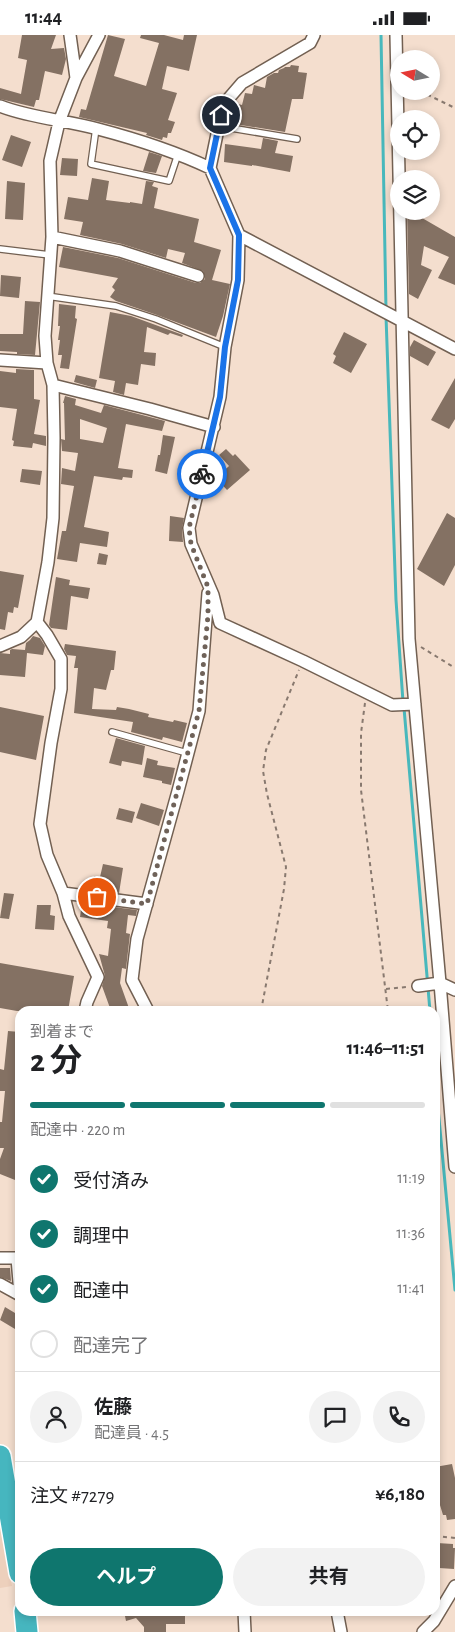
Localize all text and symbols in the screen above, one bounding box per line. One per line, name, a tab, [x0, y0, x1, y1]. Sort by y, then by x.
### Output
text: 11:44	[25, 8, 62, 27]
north arrow	[390, 50, 440, 100]
map controls	[390, 50, 440, 220]
pin	[200, 94, 242, 136]
icon: home	[207, 101, 235, 129]
button: locate	[390, 110, 440, 160]
button: layers	[390, 170, 440, 220]
courier	[177, 449, 227, 499]
icon: bike	[188, 460, 216, 488]
pin	[76, 876, 118, 918]
icon: bag	[83, 883, 111, 911]
text: 到着まで	[30, 1024, 94, 1040]
text: 11:46–11:51	[346, 1039, 425, 1058]
text: 2 分	[30, 1045, 82, 1077]
text: 配達中 · 220 m	[30, 1122, 125, 1138]
icon: check	[30, 1165, 58, 1193]
text: 11:19	[397, 1170, 425, 1186]
text: 受付済み	[73, 1172, 149, 1191]
icon: check	[30, 1220, 58, 1248]
text: 11:36	[396, 1225, 425, 1241]
text: 調理中	[73, 1227, 130, 1246]
icon: check	[30, 1275, 58, 1303]
text: 11:41	[397, 1280, 425, 1296]
text: 配達中	[73, 1282, 130, 1301]
text: 配達完了	[73, 1337, 149, 1356]
button: person	[30, 1391, 82, 1443]
button: chat	[309, 1391, 361, 1443]
button: phone	[373, 1391, 425, 1443]
text: 佐藤	[94, 1398, 132, 1417]
text: 配達員 · 4.5	[94, 1425, 169, 1441]
text: ¥6,180	[375, 1485, 425, 1504]
text: 注文 #7279	[30, 1487, 114, 1506]
button: ヘルプ	[30, 1548, 223, 1606]
button: 共有	[233, 1548, 425, 1606]

